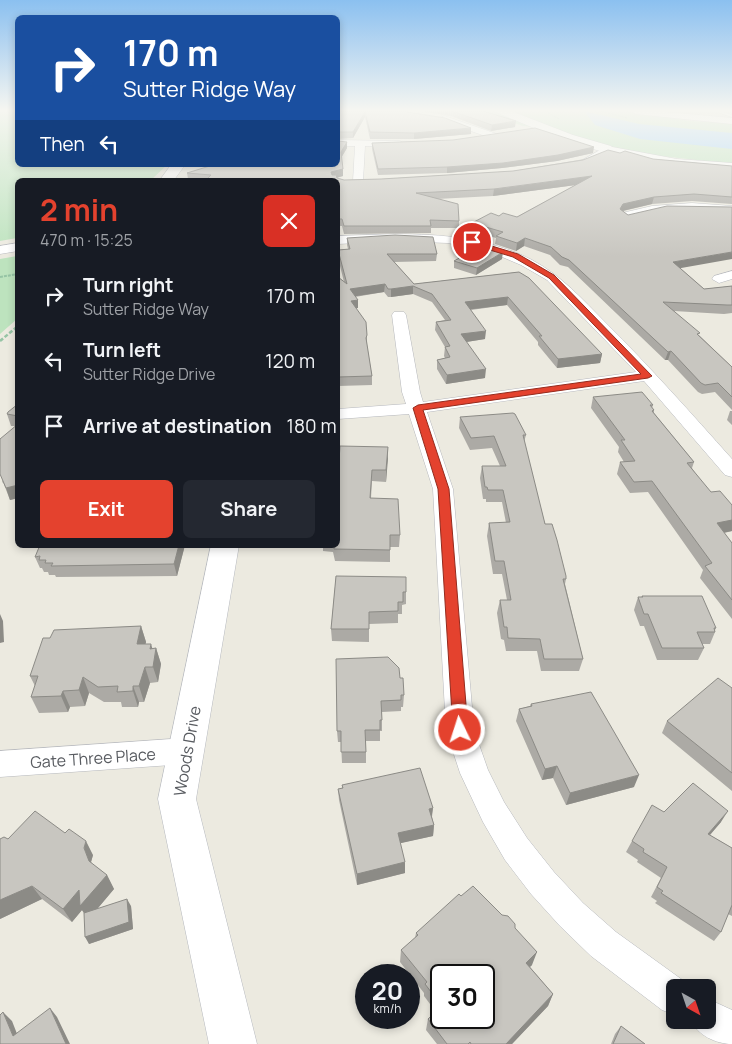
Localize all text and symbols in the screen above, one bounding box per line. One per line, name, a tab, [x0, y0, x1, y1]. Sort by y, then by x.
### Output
text: 170 m	[123, 29, 219, 77]
icon: right	[40, 35, 105, 100]
text: Sutter Ridge Way	[123, 74, 296, 104]
icon: left	[95, 130, 123, 158]
text: Then	[40, 131, 85, 157]
text: 2 min	[40, 189, 118, 230]
button: close	[263, 195, 315, 247]
pin	[451, 221, 493, 263]
icon: arrive	[458, 228, 486, 256]
text: 470 m · 15:25	[40, 229, 133, 251]
text: Turn right	[83, 272, 173, 298]
icon: right	[40, 282, 68, 310]
text: 170 m	[267, 283, 315, 309]
text: Sutter Ridge Way	[83, 298, 209, 320]
text: Turn left	[83, 337, 161, 363]
icon: left	[40, 347, 68, 375]
text: 120 m	[265, 348, 315, 374]
text: Sutter Ridge Drive	[83, 363, 215, 385]
icon: arrive	[40, 412, 68, 440]
text: Arrive at destination	[83, 413, 272, 439]
text: 180 m	[287, 413, 337, 439]
button: Exit	[40, 480, 173, 538]
button: Share	[183, 480, 315, 538]
position arrow	[433, 703, 485, 755]
street label: Woods Drive	[168, 704, 206, 798]
street label: Gate Three Place	[30, 743, 156, 773]
speed limit sign: 30	[430, 964, 495, 1029]
text: 20	[372, 973, 403, 1008]
north arrow	[666, 979, 716, 1029]
map controls	[666, 979, 716, 1029]
text: km/h	[374, 1000, 401, 1017]

